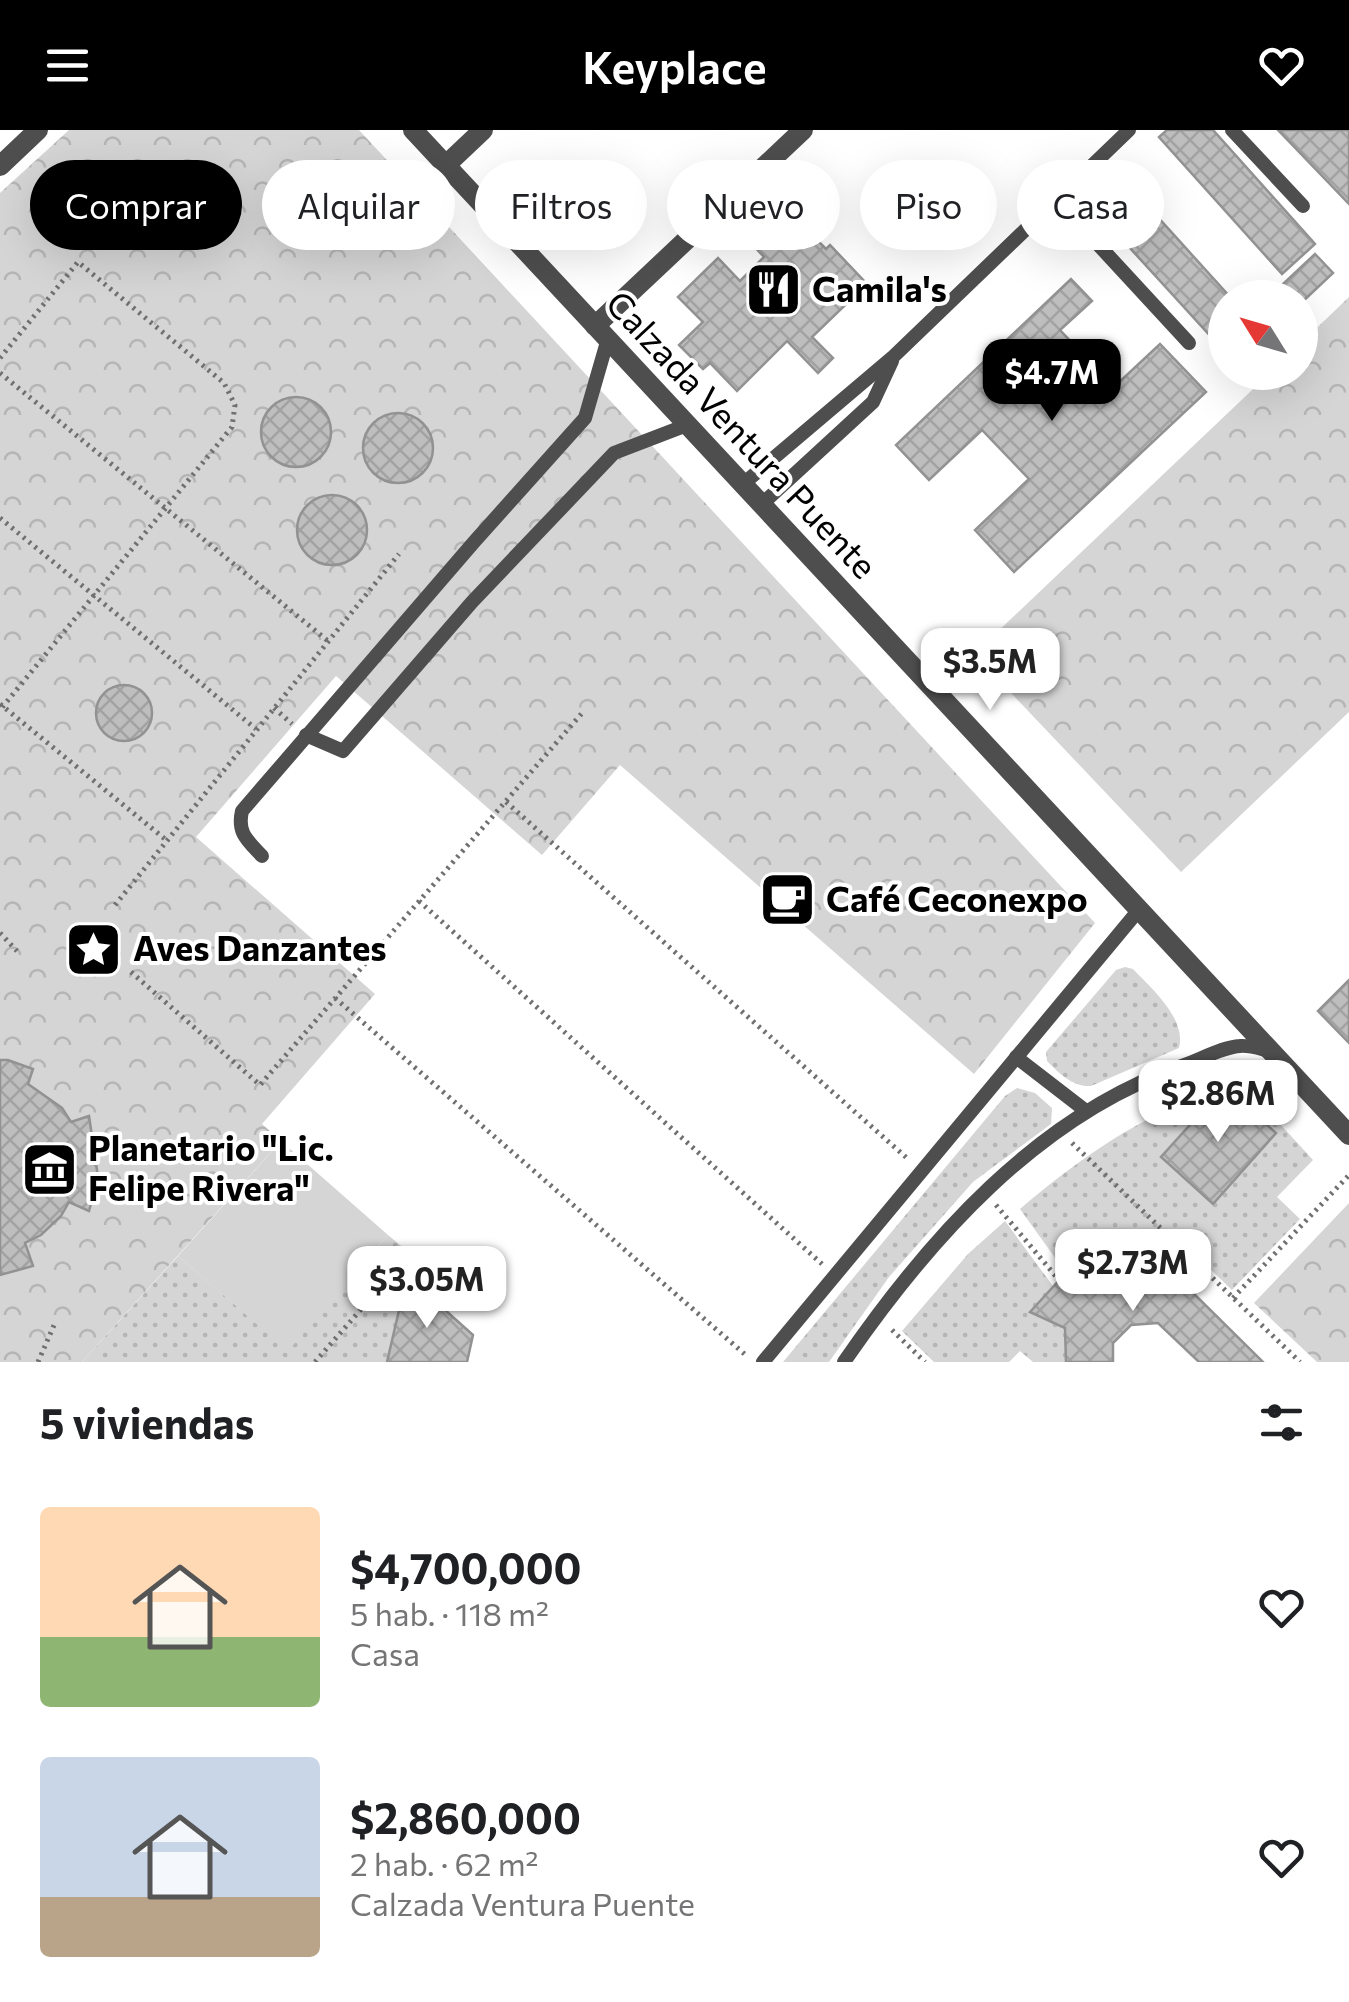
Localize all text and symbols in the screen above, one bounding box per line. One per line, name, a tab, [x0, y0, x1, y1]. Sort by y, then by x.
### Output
icon: menu	[40, 38, 95, 93]
text: Keyplace	[582, 38, 767, 93]
icon: heart	[1254, 38, 1309, 93]
chip: Comprar	[30, 160, 242, 250]
chip: Alquilar	[262, 160, 455, 250]
chip: Filtros	[475, 160, 647, 250]
chip: Nuevo	[667, 160, 840, 250]
chip: Piso	[860, 160, 997, 250]
chip: Casa	[1017, 160, 1164, 250]
restaurant icon: Camila's	[743, 260, 803, 320]
place label: Camila's	[812, 266, 947, 309]
north arrow	[1208, 280, 1318, 390]
map controls	[1208, 280, 1318, 390]
street label: Calzada Ventura Puente	[598, 281, 887, 586]
pin: $4.7M	[982, 339, 1122, 424]
text: $4.7M	[1005, 351, 1099, 391]
pin: $3.5M	[920, 628, 1060, 713]
text: $3.5M	[943, 640, 1037, 680]
cafe icon: Café Ceconexpo	[757, 870, 817, 930]
place label: Café Ceconexpo	[826, 876, 1088, 919]
place icon: Aves Danzantes	[64, 919, 124, 979]
place label: Aves Danzantes	[133, 925, 387, 968]
pin: $2.86M	[1137, 1060, 1299, 1145]
text: $2.86M	[1161, 1072, 1275, 1112]
place label: Planetario "Lic. Felipe Rivera"	[88, 1125, 334, 1208]
museum icon: Planetario "Lic. Felipe Rivera"	[19, 1139, 79, 1199]
pin: $2.73M	[1052, 1229, 1214, 1314]
text: $2.73M	[1077, 1241, 1189, 1281]
pin: $3.05M	[346, 1246, 508, 1331]
text: $3.05M	[369, 1258, 485, 1298]
icon: filters	[1254, 1395, 1309, 1450]
text: 5 viviendas	[40, 1396, 254, 1448]
text: $4,700,000	[350, 1541, 582, 1593]
icon: home	[120, 1547, 240, 1667]
icon: heart	[1254, 1580, 1309, 1635]
text: 5 hab. · 118 m²	[350, 1593, 549, 1633]
text: Casa	[350, 1633, 420, 1673]
text: $2,860,000	[350, 1791, 581, 1843]
icon: home	[120, 1797, 240, 1917]
icon: heart	[1254, 1830, 1309, 1885]
text: 2 hab. · 62 m²	[350, 1843, 538, 1883]
text: Calzada Ventura Puente	[350, 1883, 695, 1923]

